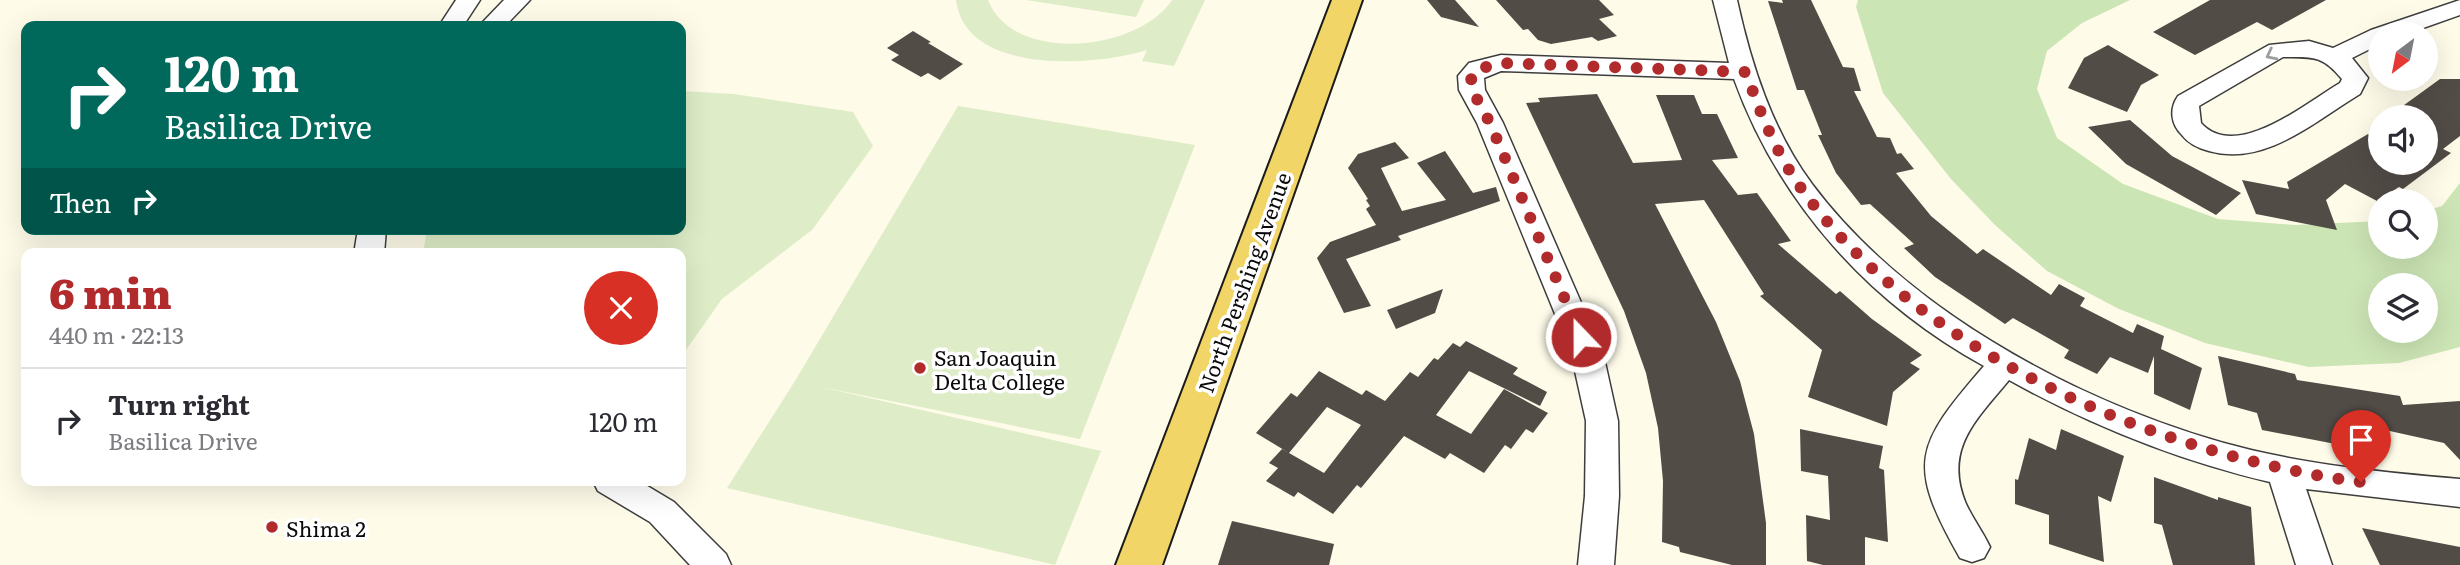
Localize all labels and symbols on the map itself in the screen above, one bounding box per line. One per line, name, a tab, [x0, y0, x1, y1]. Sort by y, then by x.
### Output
north arrow	[2368, 21, 2438, 91]
one-way arrow	[2266, 47, 2278, 60]
street label: North Pershing Avenue	[1189, 167, 1297, 396]
position arrow	[1544, 300, 1618, 374]
place label: San Joaquin Delta College	[934, 341, 1065, 396]
marker: San Joaquin Delta College	[912, 360, 928, 376]
pin	[2331, 410, 2391, 482]
place label: Shima 2	[286, 512, 366, 543]
marker: Shima 2	[264, 519, 280, 535]

